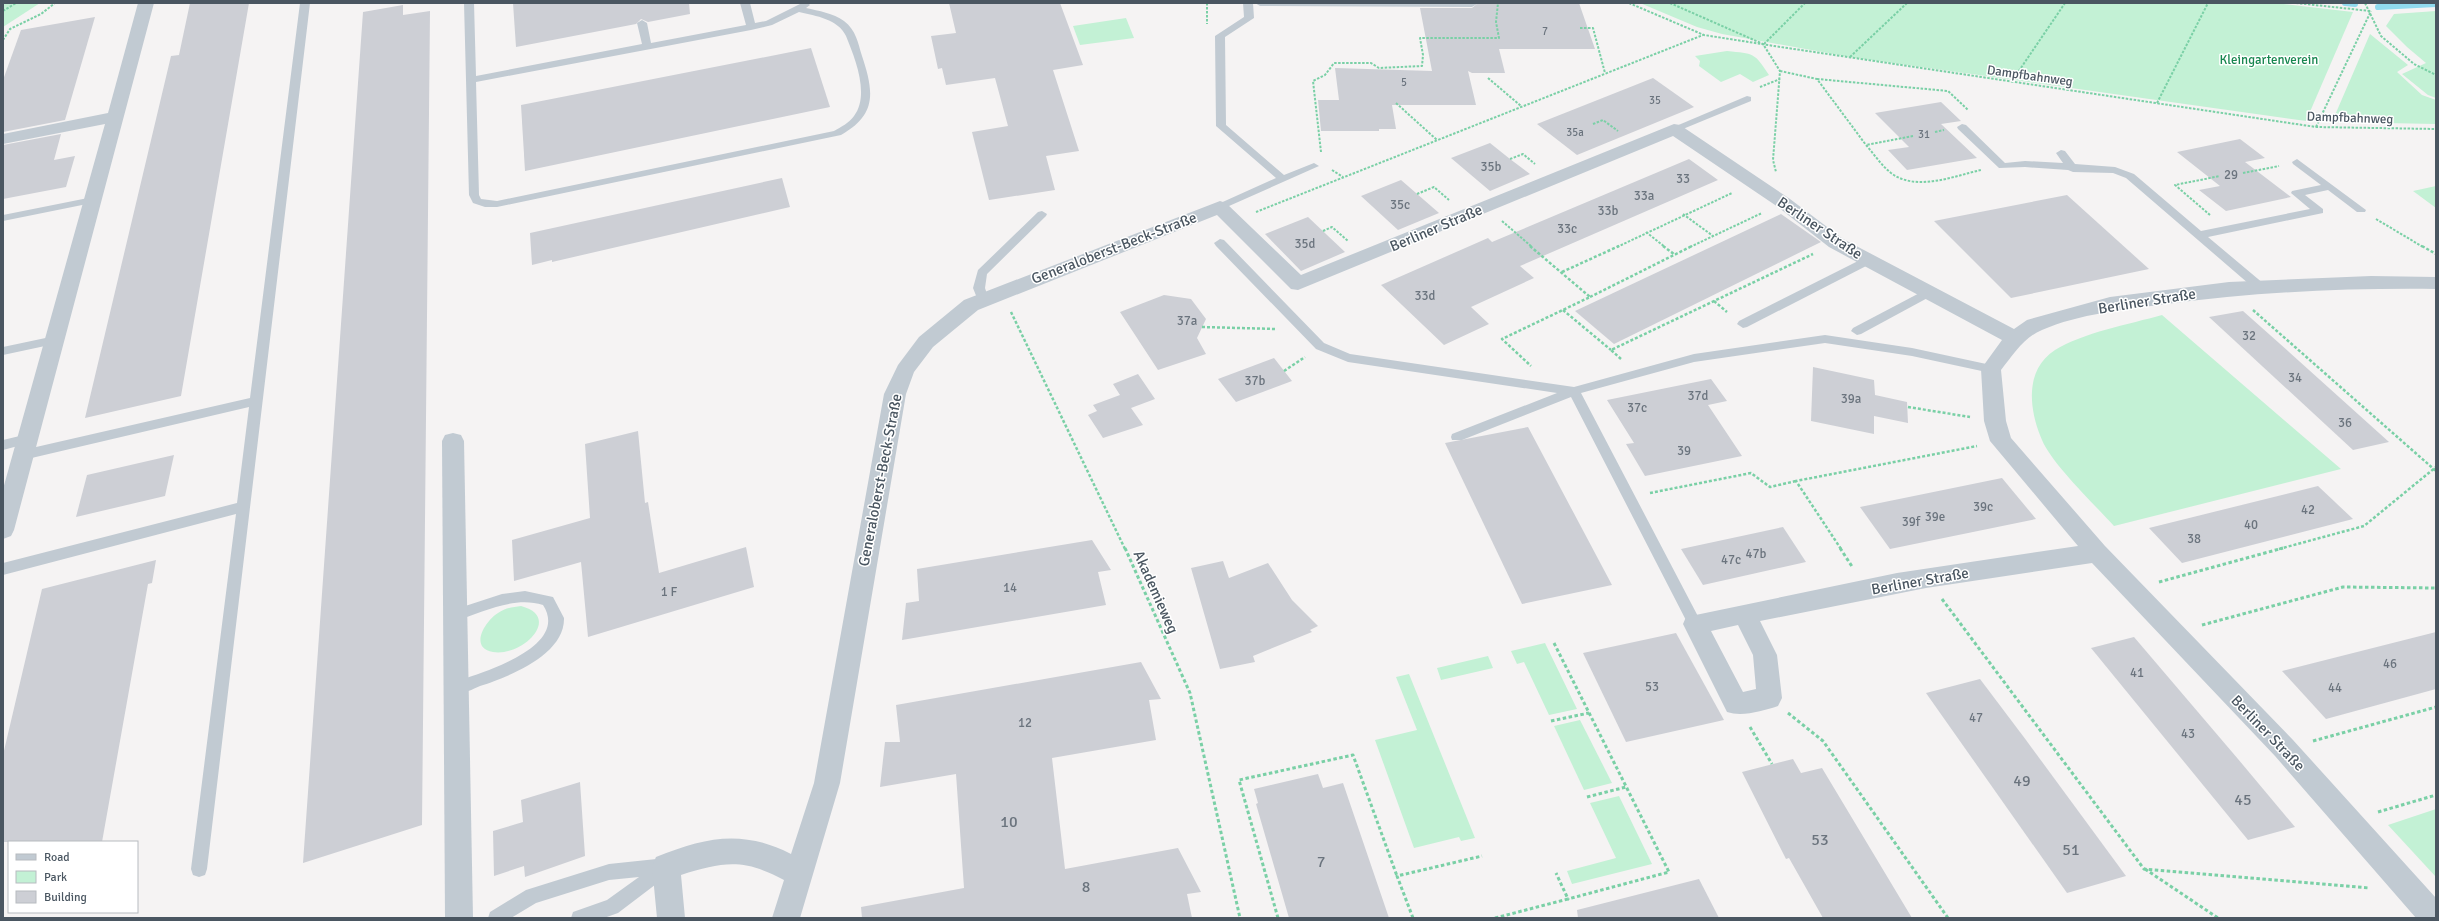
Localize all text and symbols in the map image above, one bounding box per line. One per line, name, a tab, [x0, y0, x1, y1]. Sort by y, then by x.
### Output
house number: 7	[1542, 25, 1548, 38]
park label: Kleingartenverein	[2220, 52, 2318, 68]
street label: Dampfbahnweg	[1986, 62, 2074, 90]
house number: 5	[1401, 76, 1407, 89]
house number: 35	[1649, 94, 1661, 107]
street label: Dampfbahnweg	[2306, 108, 2394, 128]
house number: 35a	[1566, 126, 1584, 139]
house number: 31	[1918, 128, 1930, 141]
house number: 35b	[1481, 159, 1502, 175]
house number: 29	[2224, 167, 2238, 183]
house number: 33	[1676, 171, 1690, 187]
house number: 33a	[1634, 188, 1654, 204]
street label: Berliner Straße	[1774, 193, 1866, 263]
house number: 35c	[1390, 197, 1410, 213]
street label: Berliner Straße	[1387, 200, 1485, 256]
house number: 33b	[1598, 203, 1619, 219]
street label: Generaloberst-Beck-Straße	[1029, 208, 1199, 288]
house number: 33c	[1557, 221, 1577, 237]
house number: 35d	[1295, 236, 1316, 252]
street label: Berliner Straße	[2097, 284, 2197, 318]
house number: 33d	[1415, 288, 1436, 304]
house number: 37a	[1177, 313, 1197, 329]
house number: 32	[2242, 328, 2256, 344]
house number: 34	[2288, 370, 2302, 386]
house number: 37b	[1245, 373, 1266, 389]
house number: 37d	[1688, 388, 1709, 404]
house number: 39a	[1841, 391, 1861, 407]
street label: Generaloberst-Beck-Straße	[854, 392, 906, 568]
house number: 37c	[1627, 400, 1647, 416]
house number: 36	[2338, 415, 2352, 431]
house number: 39	[1677, 443, 1691, 459]
house number: 39c	[1973, 499, 1993, 515]
house number: 42	[2301, 502, 2315, 518]
house number: 39e	[1925, 509, 1945, 525]
house number: 39f	[1902, 514, 1921, 530]
house number: 40	[2244, 517, 2258, 533]
house number: 38	[2187, 531, 2201, 547]
house number: 47b	[1746, 546, 1767, 562]
street label: Akademieweg	[1130, 548, 1182, 636]
house number: 47c	[1721, 552, 1741, 568]
street label: Berliner Straße	[1870, 564, 1970, 598]
house number: 14	[1003, 580, 1017, 596]
house number: 1 F	[661, 584, 678, 600]
house number: 46	[2383, 656, 2397, 672]
house number: 41	[2130, 665, 2144, 681]
house number: 53	[1645, 679, 1659, 695]
house number: 44	[2328, 680, 2342, 696]
street label: Berliner Straße	[2227, 691, 2309, 775]
house number: 47	[1969, 710, 1983, 726]
house number: 12	[1018, 715, 1032, 731]
house number: 43	[2181, 726, 2195, 742]
house number: 49	[2013, 771, 2031, 791]
house number: 45	[2234, 790, 2252, 810]
house number: 10	[1000, 812, 1018, 832]
house number: 53	[1811, 830, 1829, 850]
house number: 51	[2062, 840, 2080, 860]
legend	[8, 841, 138, 913]
text: Road	[44, 850, 70, 865]
house number: 7	[1317, 852, 1325, 872]
text: Park	[44, 870, 67, 885]
house number: 8	[1082, 877, 1090, 897]
text: Building	[44, 890, 87, 905]

